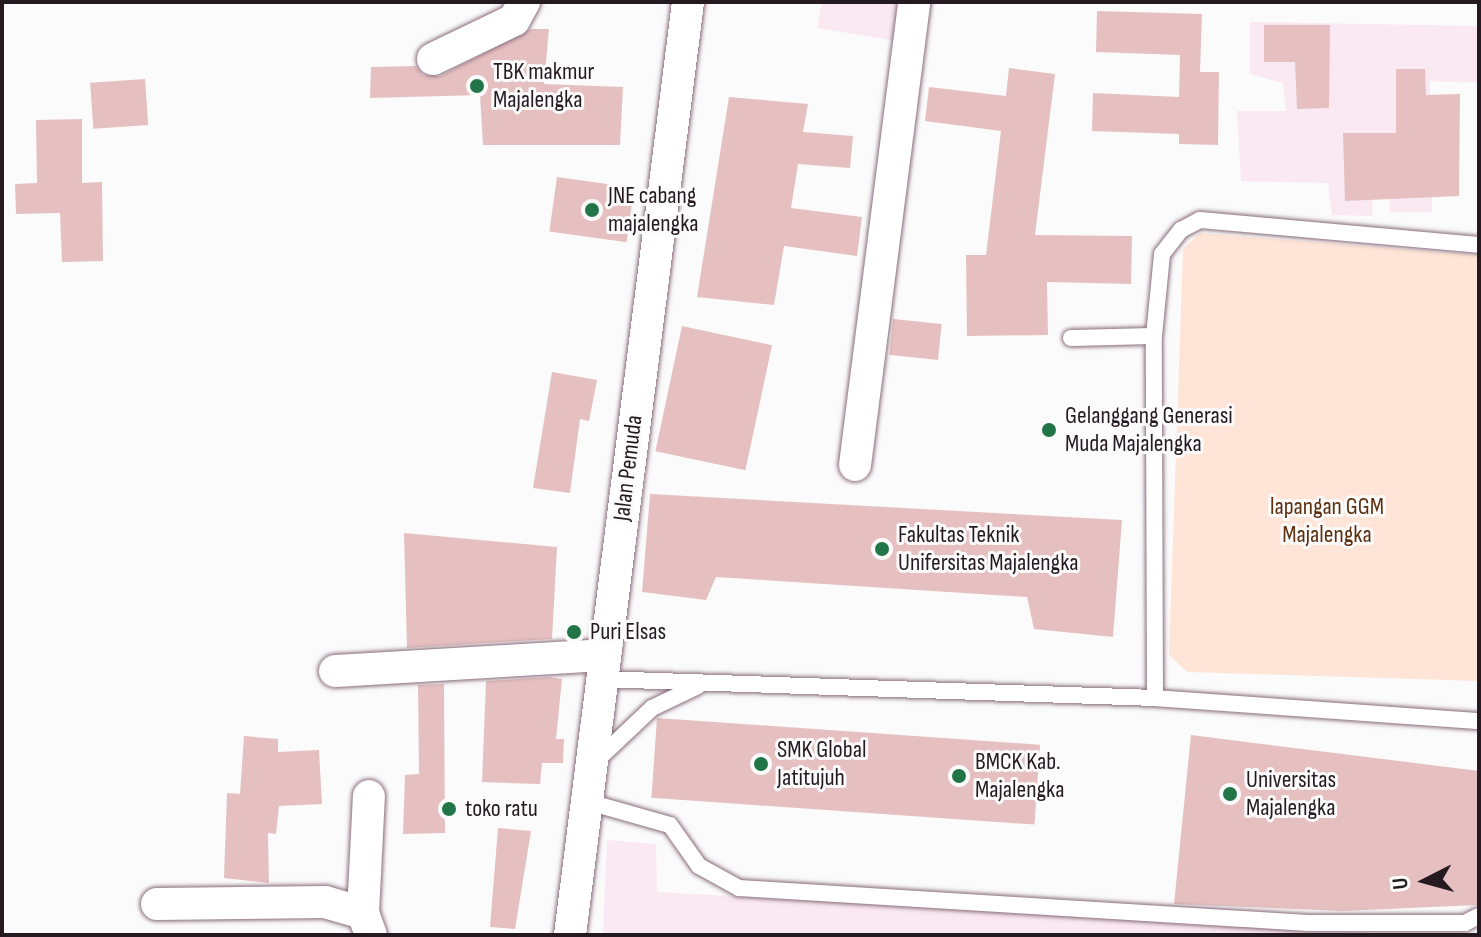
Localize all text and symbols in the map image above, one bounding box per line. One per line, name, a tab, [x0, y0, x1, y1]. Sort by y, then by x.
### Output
place label: TBK makmur Majalengka	[493, 58, 594, 114]
marker: TBK makmur Majalengka	[468, 77, 486, 95]
place label: JNE cabang majalengka	[608, 182, 699, 238]
marker: JNE cabang majalengka	[583, 201, 601, 219]
place label: Gelanggang Generasi Muda Majalengka	[1065, 402, 1233, 458]
street label: Jalan Pemuda	[607, 413, 649, 523]
marker: Gelanggang Generasi Muda Majalengka	[1040, 421, 1058, 439]
park label: lapangan GGM Majalengka	[1270, 493, 1384, 549]
place label: Fakultas Teknik Unifersitas Majalengka	[898, 521, 1079, 577]
marker: Fakultas Teknik Unifersitas Majalengka	[873, 540, 891, 558]
place label: Puri Elsas	[590, 618, 666, 646]
marker: Puri Elsas	[565, 623, 583, 641]
place label: SMK Global Jatitujuh	[777, 736, 866, 792]
place label: BMCK Kab. Majalengka	[975, 748, 1064, 804]
marker: SMK Global Jatitujuh	[752, 755, 770, 773]
place label: Universitas Majalengka	[1246, 766, 1336, 822]
marker: BMCK Kab. Majalengka	[950, 767, 968, 785]
marker: Universitas Majalengka	[1221, 785, 1239, 803]
place label: toko ratu	[465, 795, 538, 823]
marker: toko ratu	[440, 800, 458, 818]
north arrow	[1385, 841, 1465, 921]
text: U	[1387, 876, 1415, 891]

